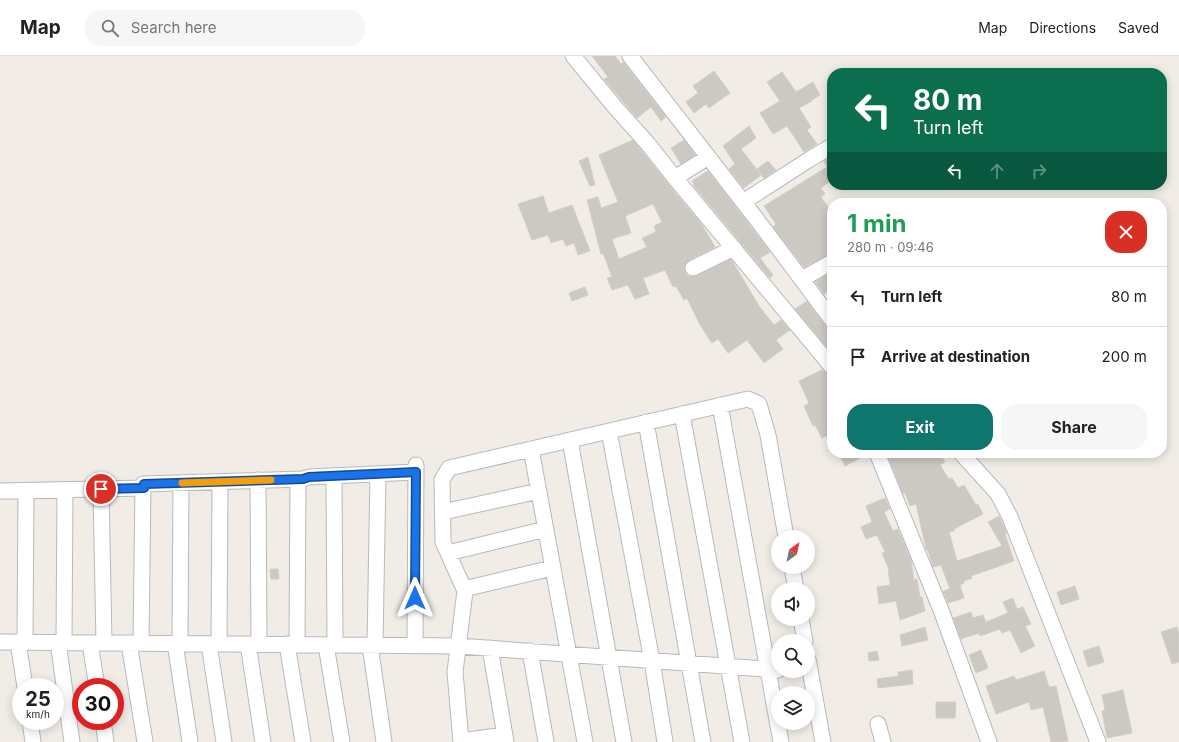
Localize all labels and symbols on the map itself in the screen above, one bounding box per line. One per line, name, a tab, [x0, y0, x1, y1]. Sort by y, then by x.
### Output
pin	[84, 472, 118, 506]
north arrow	[771, 530, 815, 574]
position arrow	[394, 577, 436, 619]
speed limit sign: 30	[72, 678, 124, 730]

